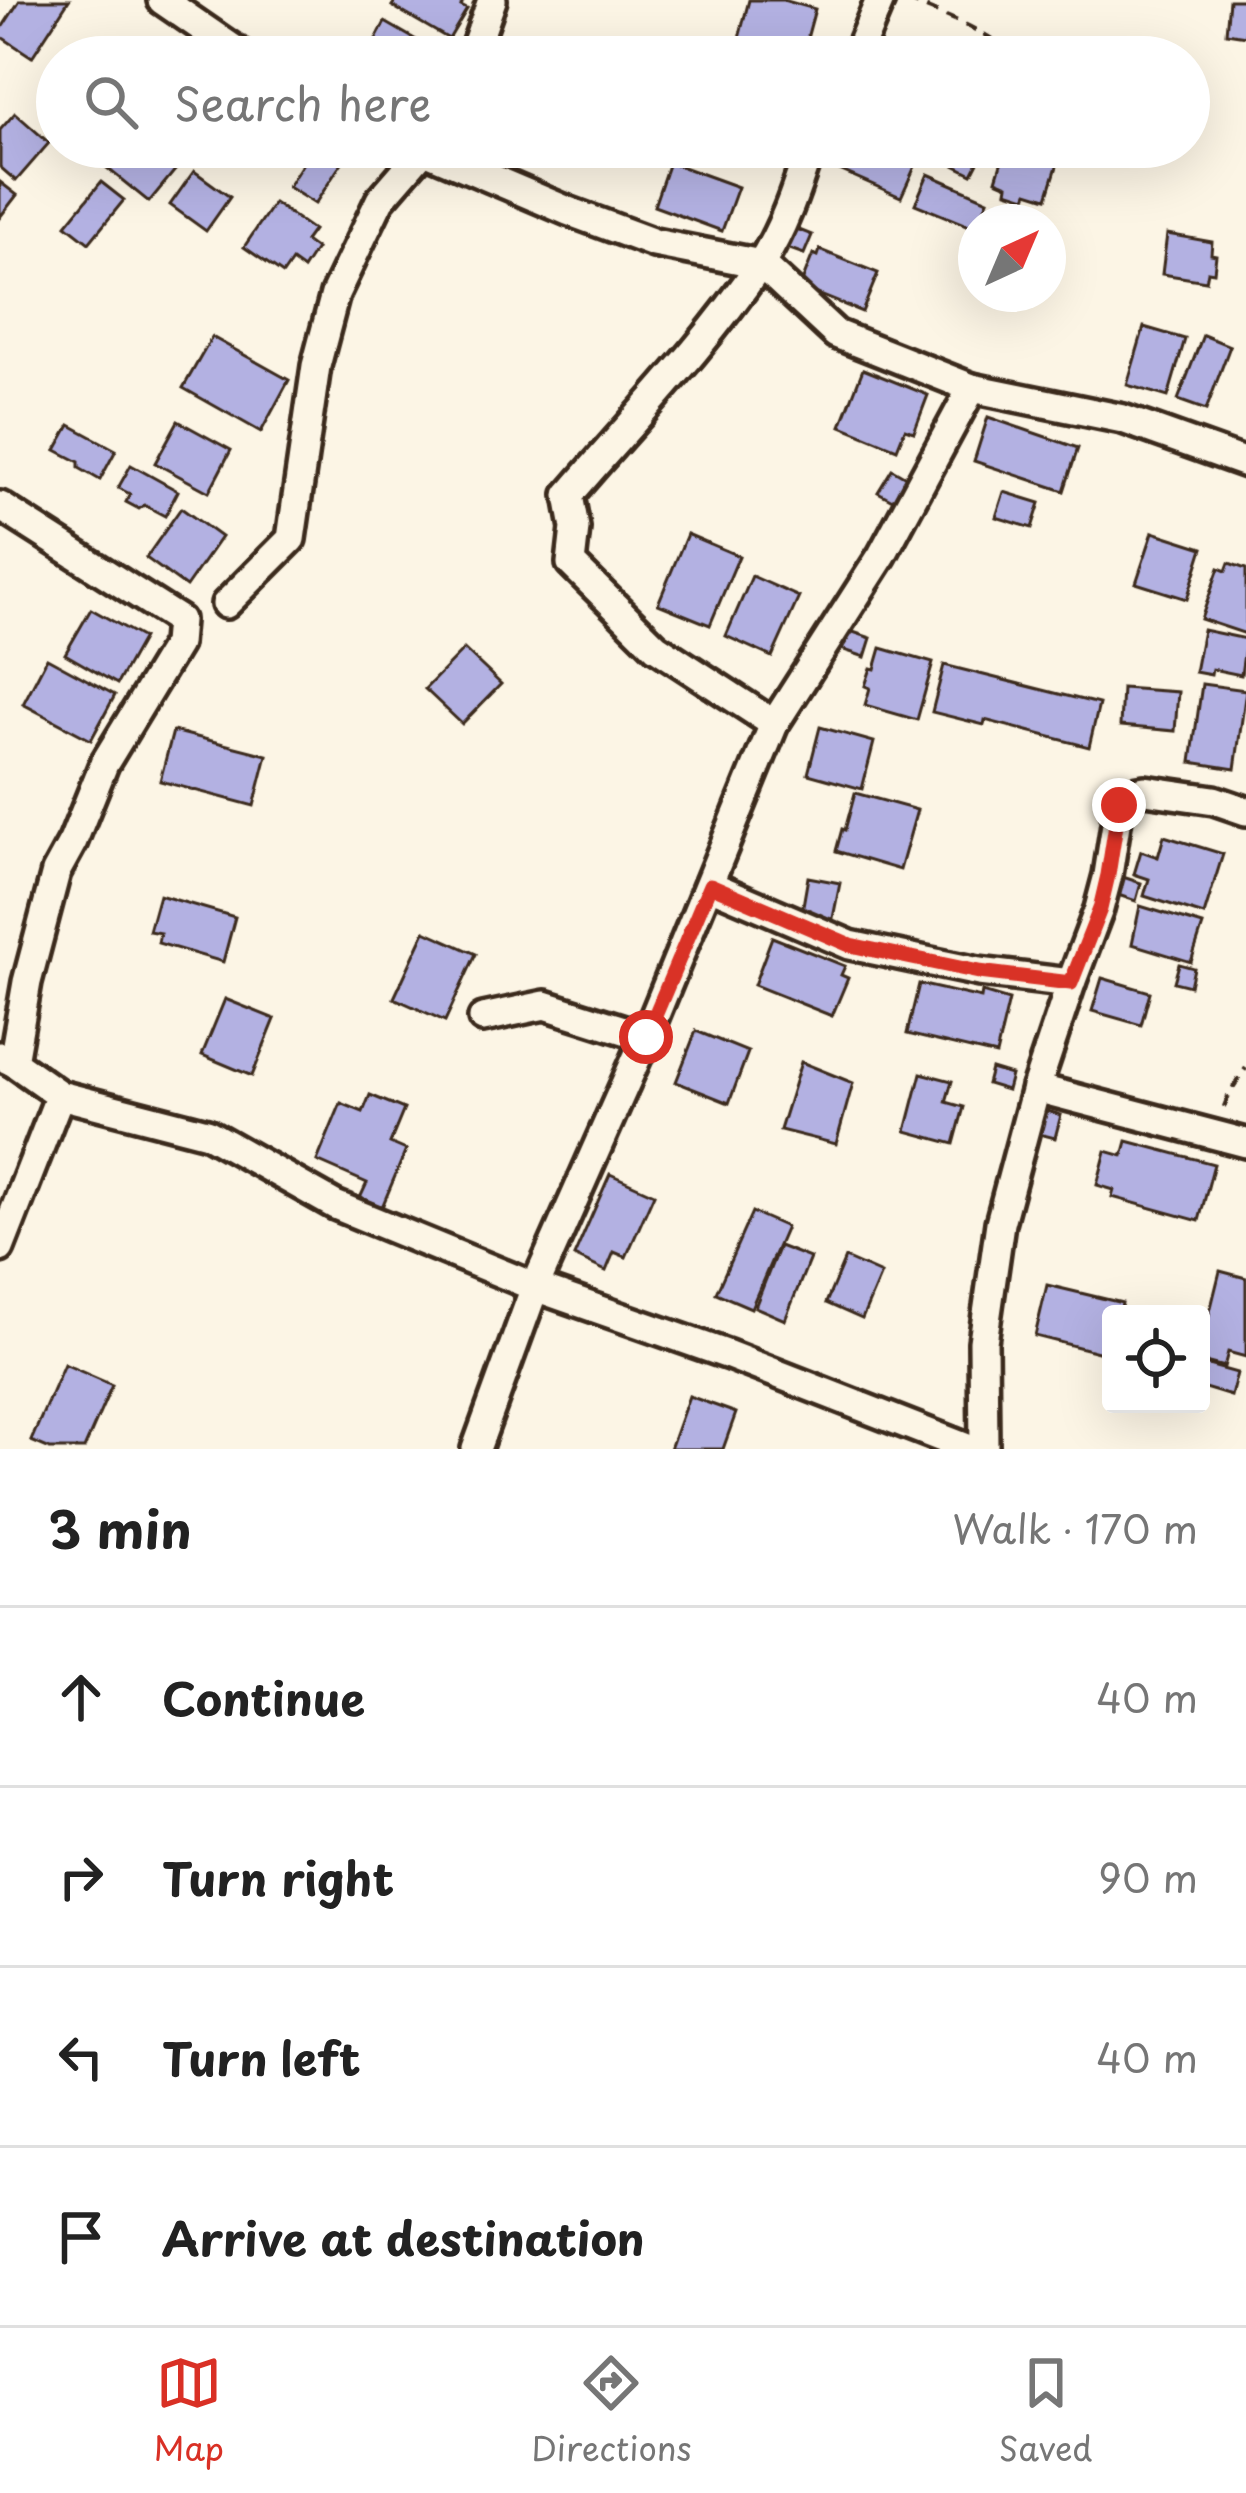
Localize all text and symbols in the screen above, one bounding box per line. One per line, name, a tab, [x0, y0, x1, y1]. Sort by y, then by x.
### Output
search box	[36, 36, 1210, 168]
text: Search here	[174, 68, 431, 136]
icon: search	[78, 69, 144, 135]
north arrow	[958, 204, 1066, 312]
route end	[1092, 778, 1146, 832]
route start	[619, 1010, 673, 1064]
map controls	[1102, 1305, 1210, 1413]
button: locate	[1102, 1305, 1210, 1413]
text: 3 min	[48, 1489, 192, 1566]
text: Walk · 170 m	[952, 1498, 1198, 1557]
text: Continue	[162, 1663, 365, 1731]
icon: ahead	[48, 1664, 114, 1730]
text: 40 m	[1096, 1667, 1198, 1726]
text: Turn right	[162, 1843, 394, 1911]
icon: right	[48, 1844, 114, 1910]
text: 90 m	[1098, 1847, 1198, 1906]
text: Turn left	[162, 2023, 361, 2091]
icon: left	[48, 2024, 114, 2090]
text: 40 m	[1096, 2027, 1198, 2086]
text: Arrive at destination	[162, 2203, 645, 2271]
icon: arrive	[48, 2204, 114, 2270]
tab: Map	[154, 2350, 224, 2472]
tab: Directions	[531, 2350, 692, 2472]
tab: Saved	[999, 2350, 1092, 2472]

